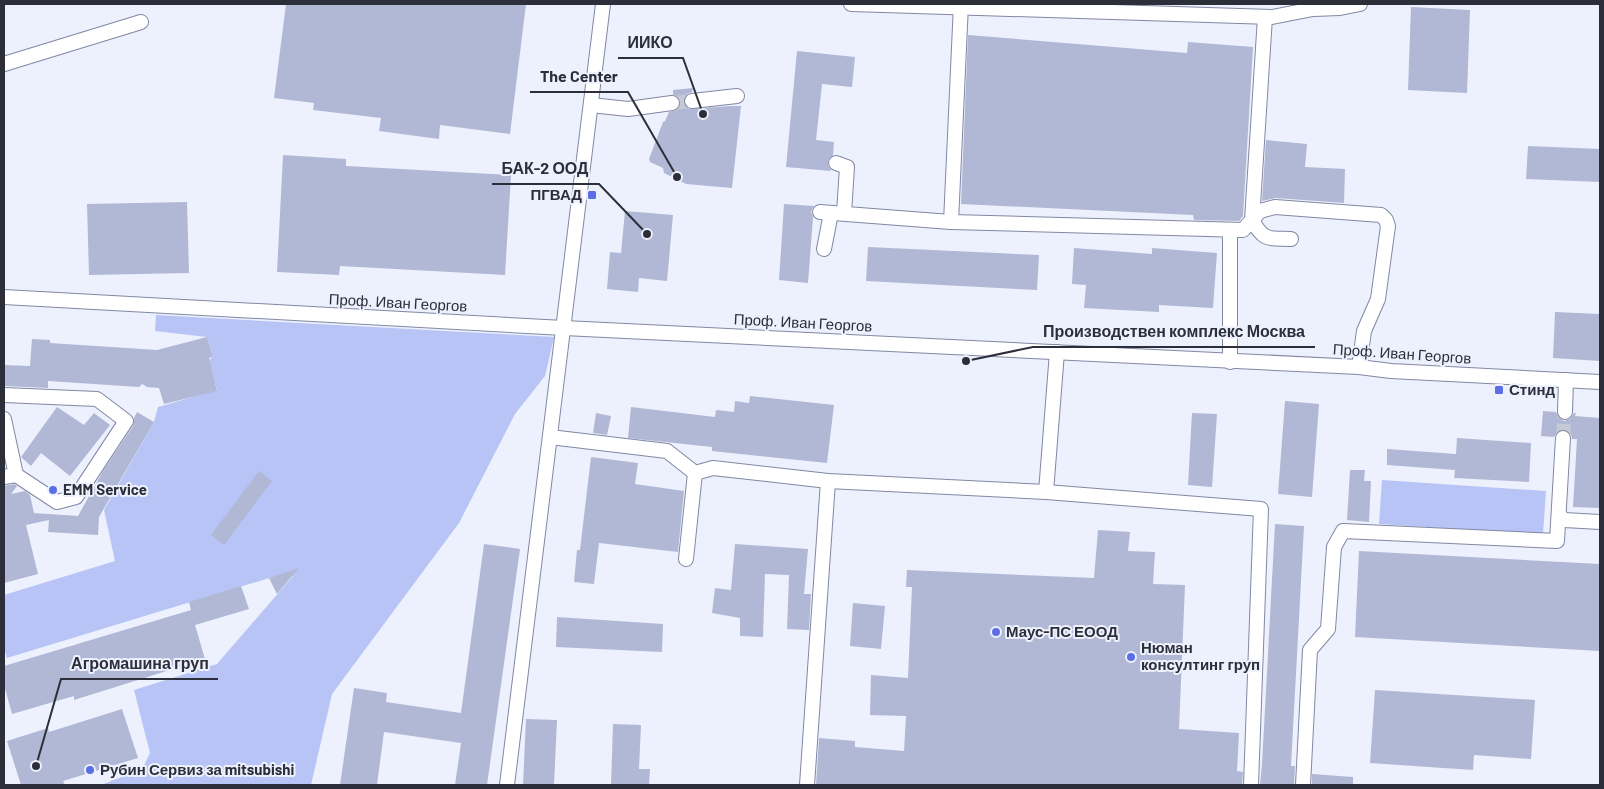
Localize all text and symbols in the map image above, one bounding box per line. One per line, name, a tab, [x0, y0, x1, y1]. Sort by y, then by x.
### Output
callout: ИИКО	[618, 27, 683, 58]
text: ИИКО	[627, 32, 673, 51]
callout: The Center	[530, 61, 628, 92]
text: The Center	[540, 66, 618, 85]
callout: БАК-2 ООД	[492, 153, 599, 184]
text: БАК-2 ООД	[502, 158, 589, 177]
place label: ПГВАД	[531, 185, 582, 203]
marker: ПГВАД	[586, 189, 598, 201]
street label: Проф. Иван Георгов	[328, 289, 468, 315]
street label: Проф. Иван Георгов	[733, 309, 873, 335]
callout: Производствен комплекс Москва	[1033, 316, 1315, 347]
text: Производствен комплекс Москва	[1043, 321, 1305, 340]
street label: Проф. Иван Георгов	[1332, 339, 1472, 367]
place label: Стинд	[1509, 380, 1555, 398]
marker: Стинд	[1493, 384, 1505, 396]
place label: EMM Service	[63, 480, 147, 498]
marker: EMM Service	[47, 484, 59, 496]
place label: Маус-ПС ЕООД	[1006, 622, 1118, 640]
marker: Маус-ПС ЕООД	[990, 626, 1002, 638]
place label: Нюман консултинг груп	[1141, 638, 1260, 673]
callout: Агромашина груп	[61, 648, 218, 679]
marker: Нюман консултинг груп	[1125, 651, 1137, 663]
text: Агромашина груп	[71, 653, 209, 672]
place label: Рубин Сервиз за mitsubishi	[100, 760, 295, 778]
marker: Рубин Сервиз за mitsubishi	[84, 764, 96, 776]

